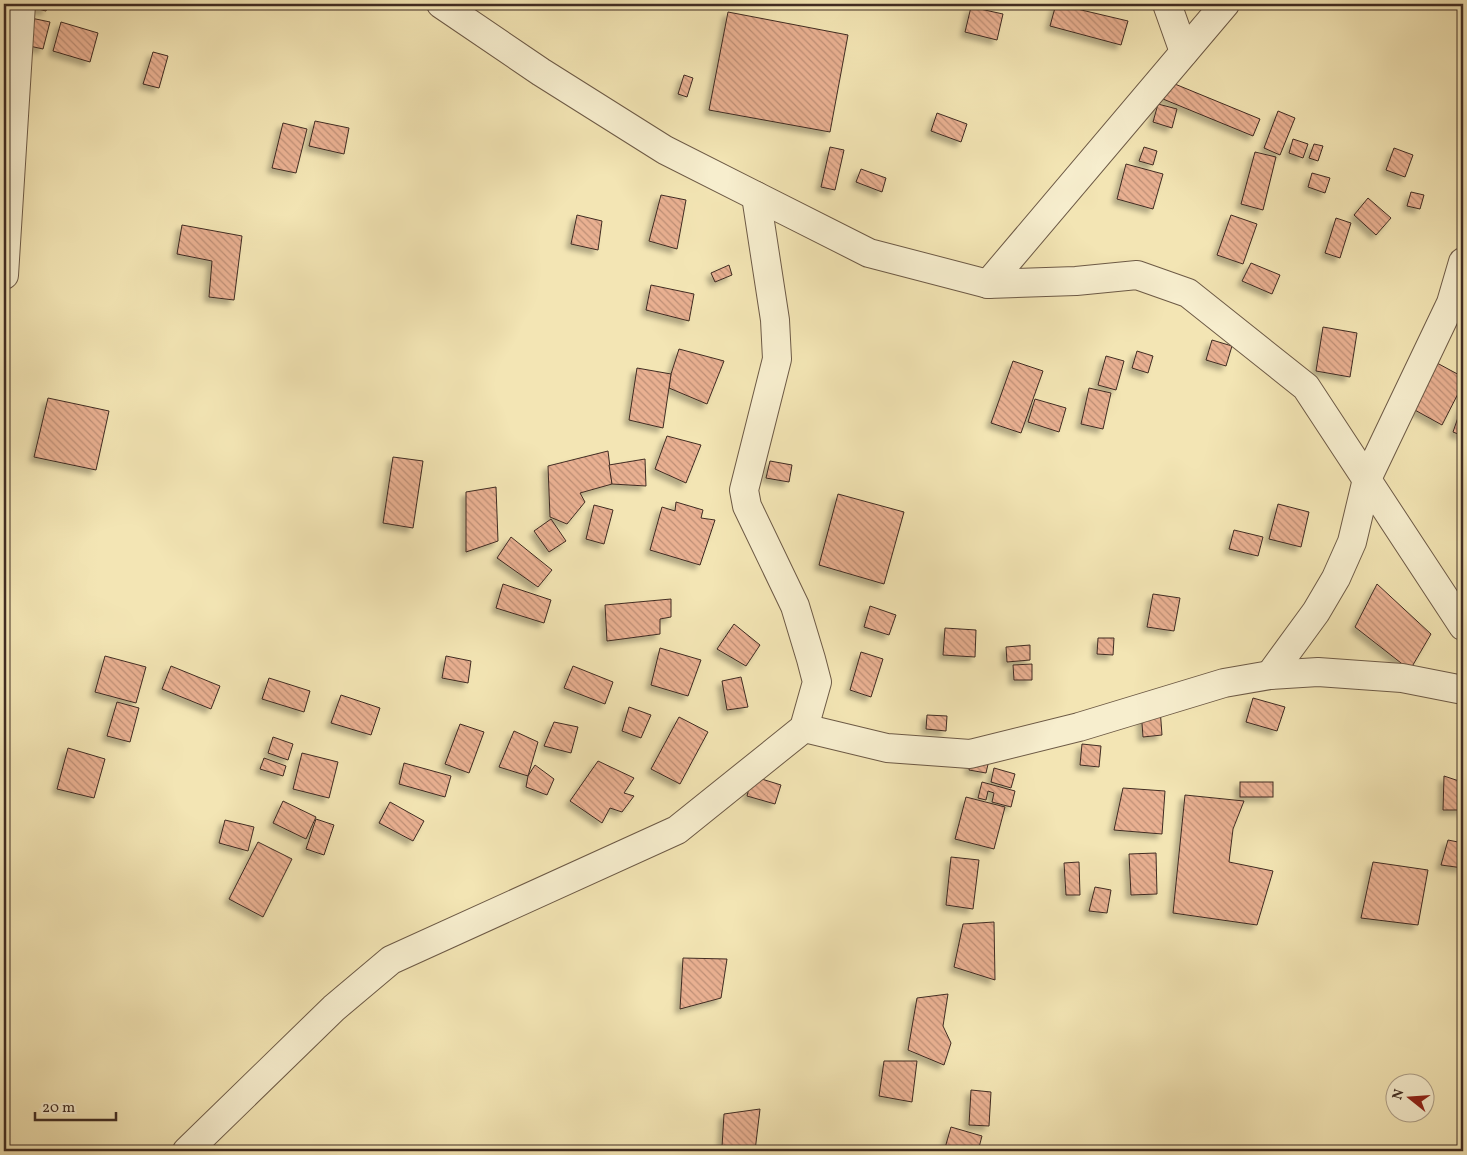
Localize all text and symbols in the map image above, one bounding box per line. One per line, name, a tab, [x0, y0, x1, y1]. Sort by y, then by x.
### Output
north arrow	[1384, 1072, 1434, 1122]
text: N	[1388, 1087, 1410, 1102]
scale bar	[35, 1090, 116, 1122]
text: 20 m	[42, 1098, 75, 1119]

